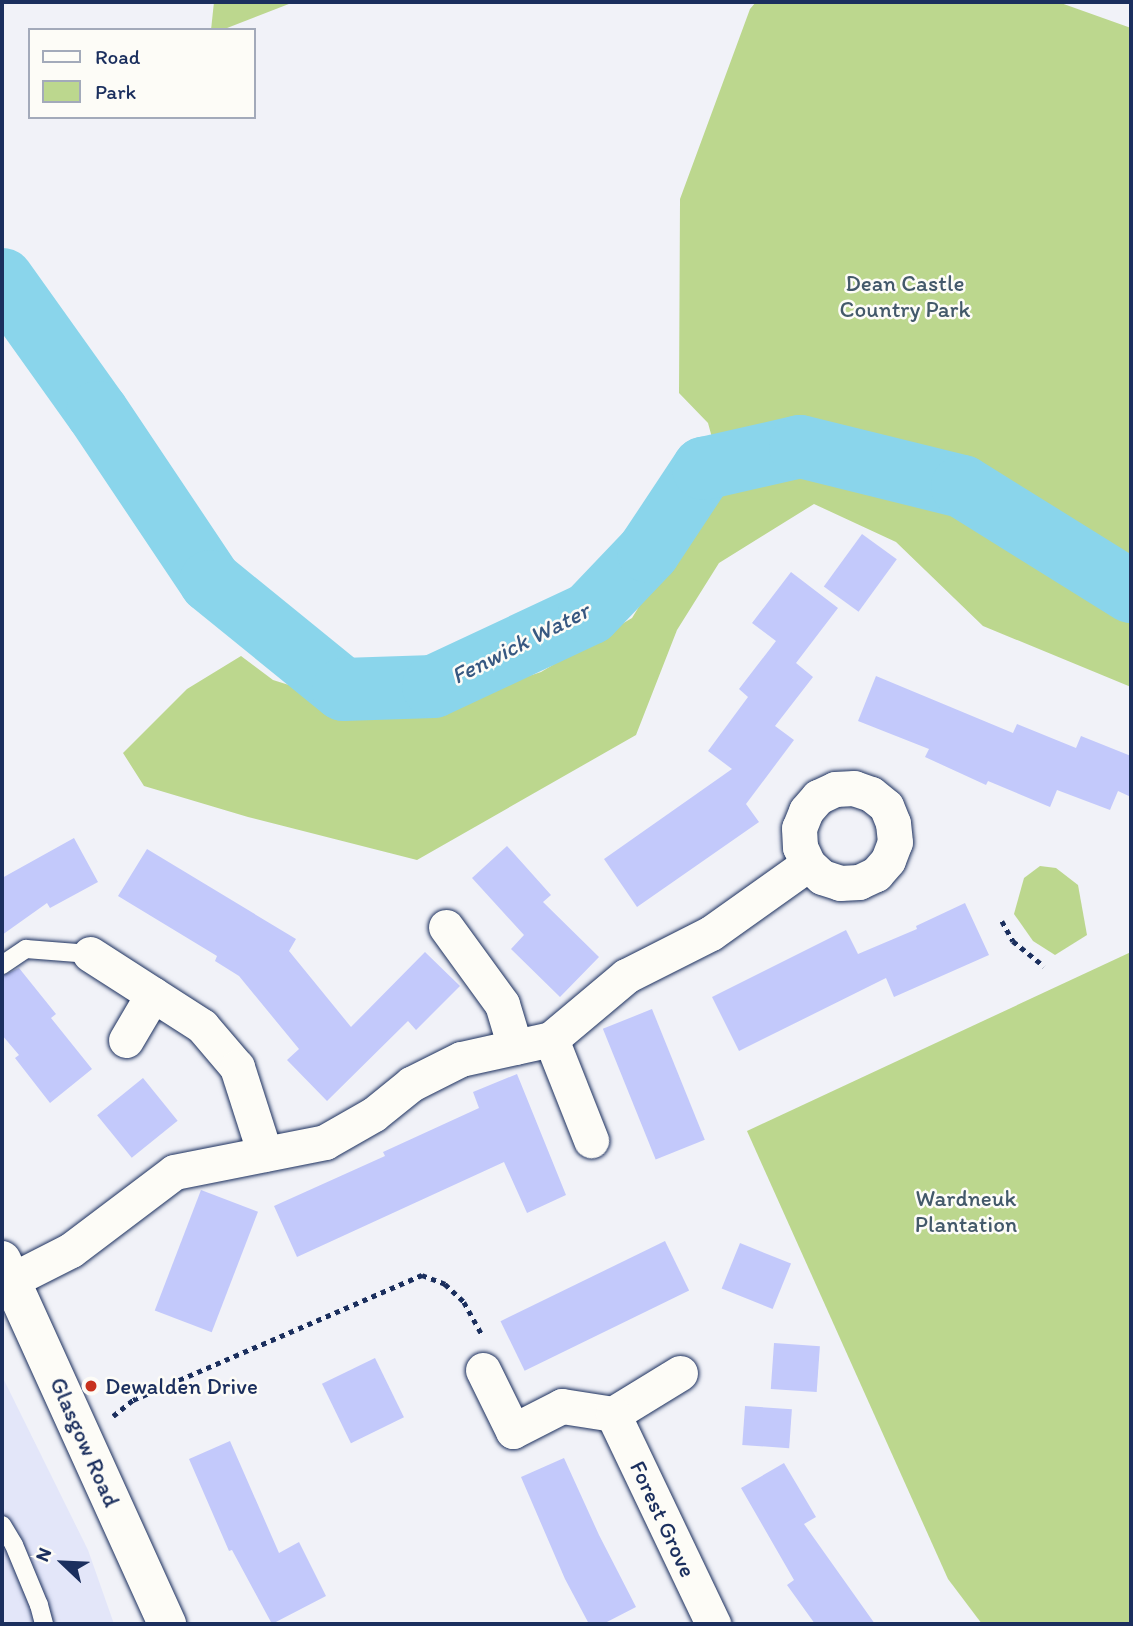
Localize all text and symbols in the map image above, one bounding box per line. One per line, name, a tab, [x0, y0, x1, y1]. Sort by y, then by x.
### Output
legend	[28, 28, 256, 119]
text: Road	[95, 44, 140, 69]
text: Park	[95, 79, 136, 104]
park label: Dean Castle Country Park	[839, 269, 971, 323]
water label: Fenwick Water	[447, 596, 593, 690]
park label: Wardneuk Plantation	[915, 1184, 1017, 1238]
place label: Dewalden Drive	[105, 1372, 258, 1400]
street label: Glasgow Road	[44, 1373, 126, 1511]
marker: Dewalden Drive	[83, 1378, 99, 1394]
street label: Forest Grove	[624, 1456, 702, 1582]
north arrow	[28, 1528, 98, 1598]
text: N	[30, 1544, 56, 1565]

